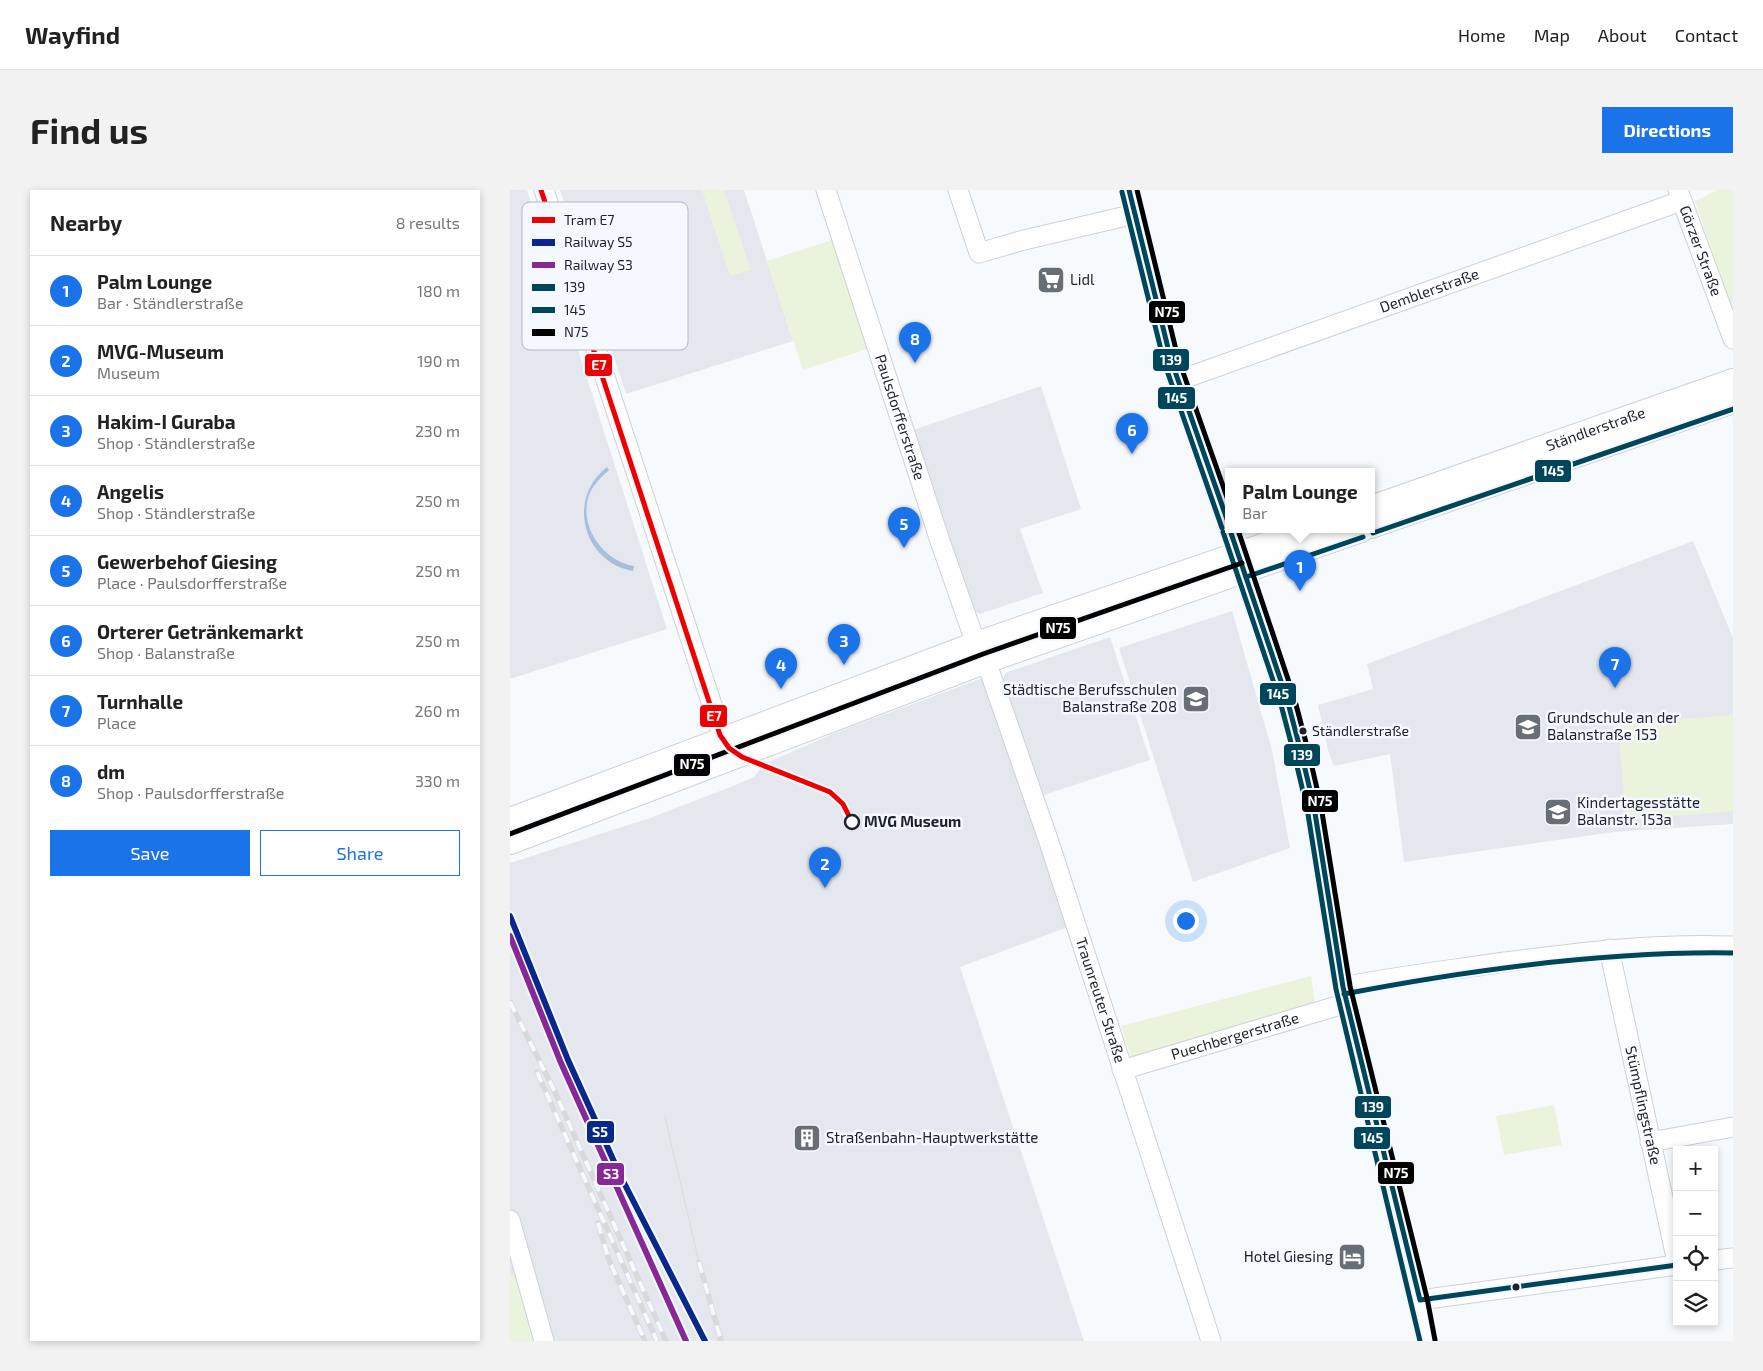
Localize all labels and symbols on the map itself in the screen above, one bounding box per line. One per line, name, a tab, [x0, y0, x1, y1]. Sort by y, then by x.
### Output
legend	[522, 202, 688, 350]
street label: Görzer Straße	[1677, 203, 1726, 298]
text: Tram E7	[564, 211, 615, 228]
text: Railway S5	[564, 233, 633, 250]
text: Railway S3	[564, 256, 633, 273]
street label: Demblerstraße	[1377, 264, 1481, 316]
supermarket icon: Lidl	[1036, 265, 1066, 295]
place label: Lidl	[1070, 270, 1095, 288]
text: 139	[564, 278, 585, 295]
line badge: N75	[1148, 300, 1186, 324]
text: 145	[564, 301, 586, 318]
text: N75	[1154, 303, 1180, 320]
pin: 8	[899, 322, 931, 363]
text: N75	[564, 323, 589, 340]
line badge: 139	[1152, 348, 1190, 372]
text: 139	[1160, 351, 1182, 368]
street label: Paulsdorfferstraße	[872, 352, 930, 482]
line badge: E7	[584, 353, 613, 377]
text: E7	[591, 356, 607, 373]
line badge: 145	[1157, 386, 1196, 410]
text: 145	[1165, 389, 1188, 406]
street label: Ständlerstraße	[1543, 403, 1647, 454]
pin: 6	[1116, 413, 1148, 454]
line badge: 145	[1534, 459, 1572, 483]
text: 145	[1542, 462, 1565, 479]
pin: 5	[888, 507, 920, 548]
pin: 1	[1284, 550, 1316, 591]
line badge: N75	[1039, 616, 1077, 640]
text: N75	[1045, 619, 1071, 636]
pin: 3	[828, 624, 860, 665]
pin: 7	[1599, 647, 1631, 688]
pin: 4	[765, 648, 797, 689]
place label: Städtische Berufsschulen Balanstraße 208	[1003, 680, 1177, 715]
line badge: 145	[1259, 682, 1297, 706]
school or university icon: Städtische Berufsschulen Balanstraße 208	[1181, 684, 1211, 714]
text: 145	[1267, 685, 1290, 702]
line badge: E7	[699, 704, 728, 728]
text: E7	[706, 707, 722, 724]
place label: Grundschule an der Balanstraße 153	[1547, 708, 1679, 743]
school or university icon: Grundschule an der Balanstraße 153	[1513, 712, 1543, 742]
place label: Ständlerstraße	[1312, 722, 1409, 739]
marker: Ständlerstraße	[1298, 726, 1308, 736]
line badge: 139	[1283, 743, 1321, 767]
text: 139	[1291, 746, 1313, 763]
line badge: N75	[673, 753, 711, 777]
text: N75	[679, 755, 705, 772]
line badge: N75	[1301, 789, 1339, 813]
text: N75	[1307, 792, 1333, 809]
place label: Kindertagesstätte Balanstr. 153a	[1577, 793, 1700, 828]
school or university icon: Kindertagesstätte Balanstr. 153a	[1543, 797, 1573, 827]
place label: MVG Museum	[864, 812, 961, 830]
marker: MVG Museum	[844, 814, 860, 830]
pin: 2	[809, 847, 841, 888]
your location	[1173, 908, 1199, 934]
street label: Traunreuter Straße	[1073, 935, 1130, 1065]
street label: Puechbergerstraße	[1169, 1008, 1301, 1063]
street label: Stümpflingstraße	[1622, 1044, 1666, 1166]
line badge: 139	[1354, 1095, 1392, 1119]
text: 139	[1362, 1098, 1384, 1115]
line badge: S5	[586, 1120, 615, 1144]
text: S5	[592, 1123, 608, 1140]
building icon: Straßenbahn-Hauptwerkstätte	[792, 1123, 822, 1153]
line badge: 145	[1353, 1126, 1391, 1150]
place label: Straßenbahn-Hauptwerkstätte	[826, 1128, 1038, 1146]
text: 145	[1361, 1129, 1384, 1146]
line badge: N75	[1377, 1161, 1415, 1185]
line badge: S3	[596, 1162, 625, 1186]
text: N75	[1383, 1164, 1409, 1181]
text: S3	[603, 1165, 619, 1182]
hotel icon: Hotel Giesing	[1337, 1242, 1367, 1272]
place label: Hotel Giesing	[1244, 1247, 1334, 1265]
unlabelled marker	[1511, 1282, 1521, 1292]

